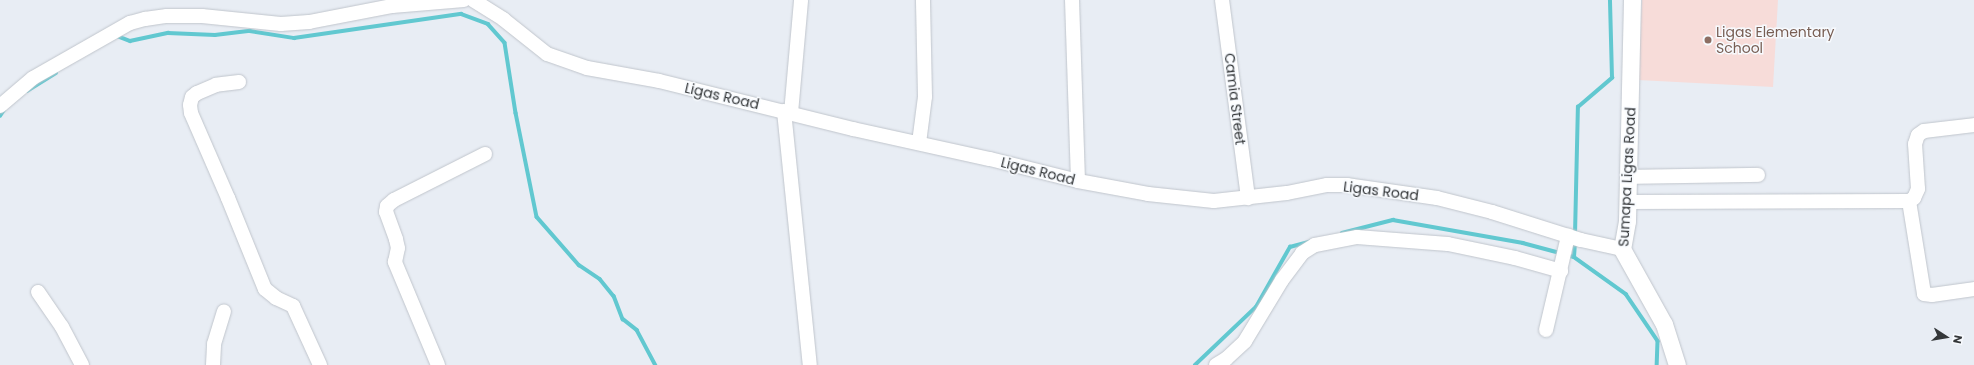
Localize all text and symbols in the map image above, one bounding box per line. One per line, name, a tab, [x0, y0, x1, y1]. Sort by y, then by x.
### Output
place label: Ligas Elementary School	[1716, 24, 1834, 56]
marker: Ligas Elementary School	[1703, 35, 1713, 45]
street label: Camia Street	[1221, 52, 1249, 146]
street label: Ligas Road	[683, 79, 761, 113]
street label: Sumapa Ligas Road	[1615, 107, 1639, 247]
street label: Ligas Road	[999, 154, 1077, 188]
street label: Ligas Road	[1342, 178, 1420, 204]
north arrow	[1926, 317, 1966, 357]
text: N	[1949, 334, 1966, 345]

